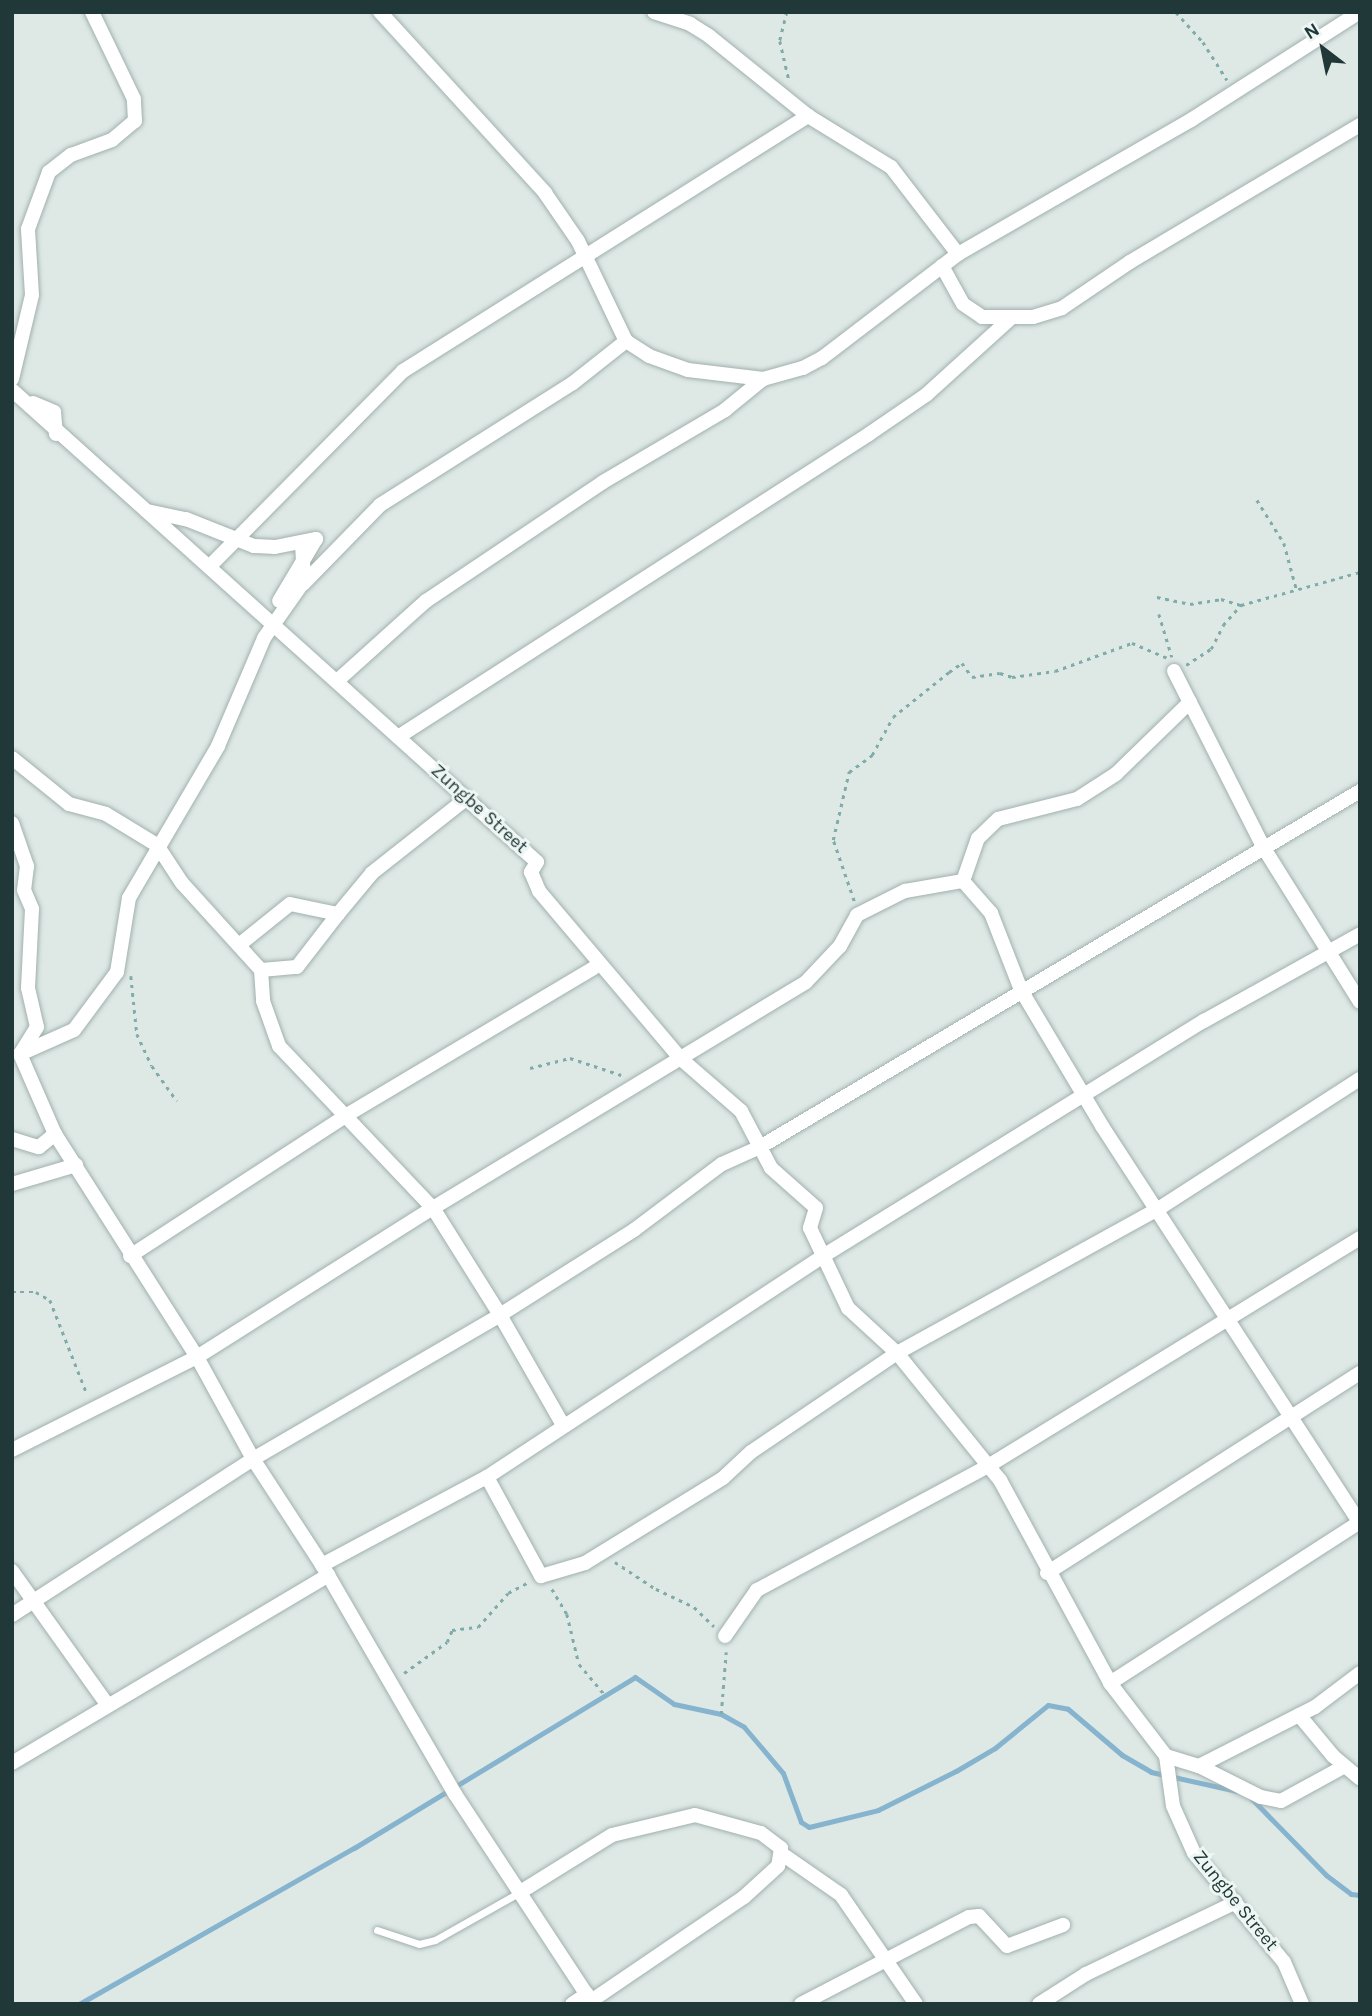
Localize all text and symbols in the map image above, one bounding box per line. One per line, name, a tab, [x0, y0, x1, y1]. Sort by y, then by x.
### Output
north arrow	[1288, 14, 1358, 84]
text: N	[1300, 18, 1323, 44]
street label: Zungbe Street	[426, 760, 532, 858]
street label: Zungbe Street	[1188, 1846, 1282, 1956]

